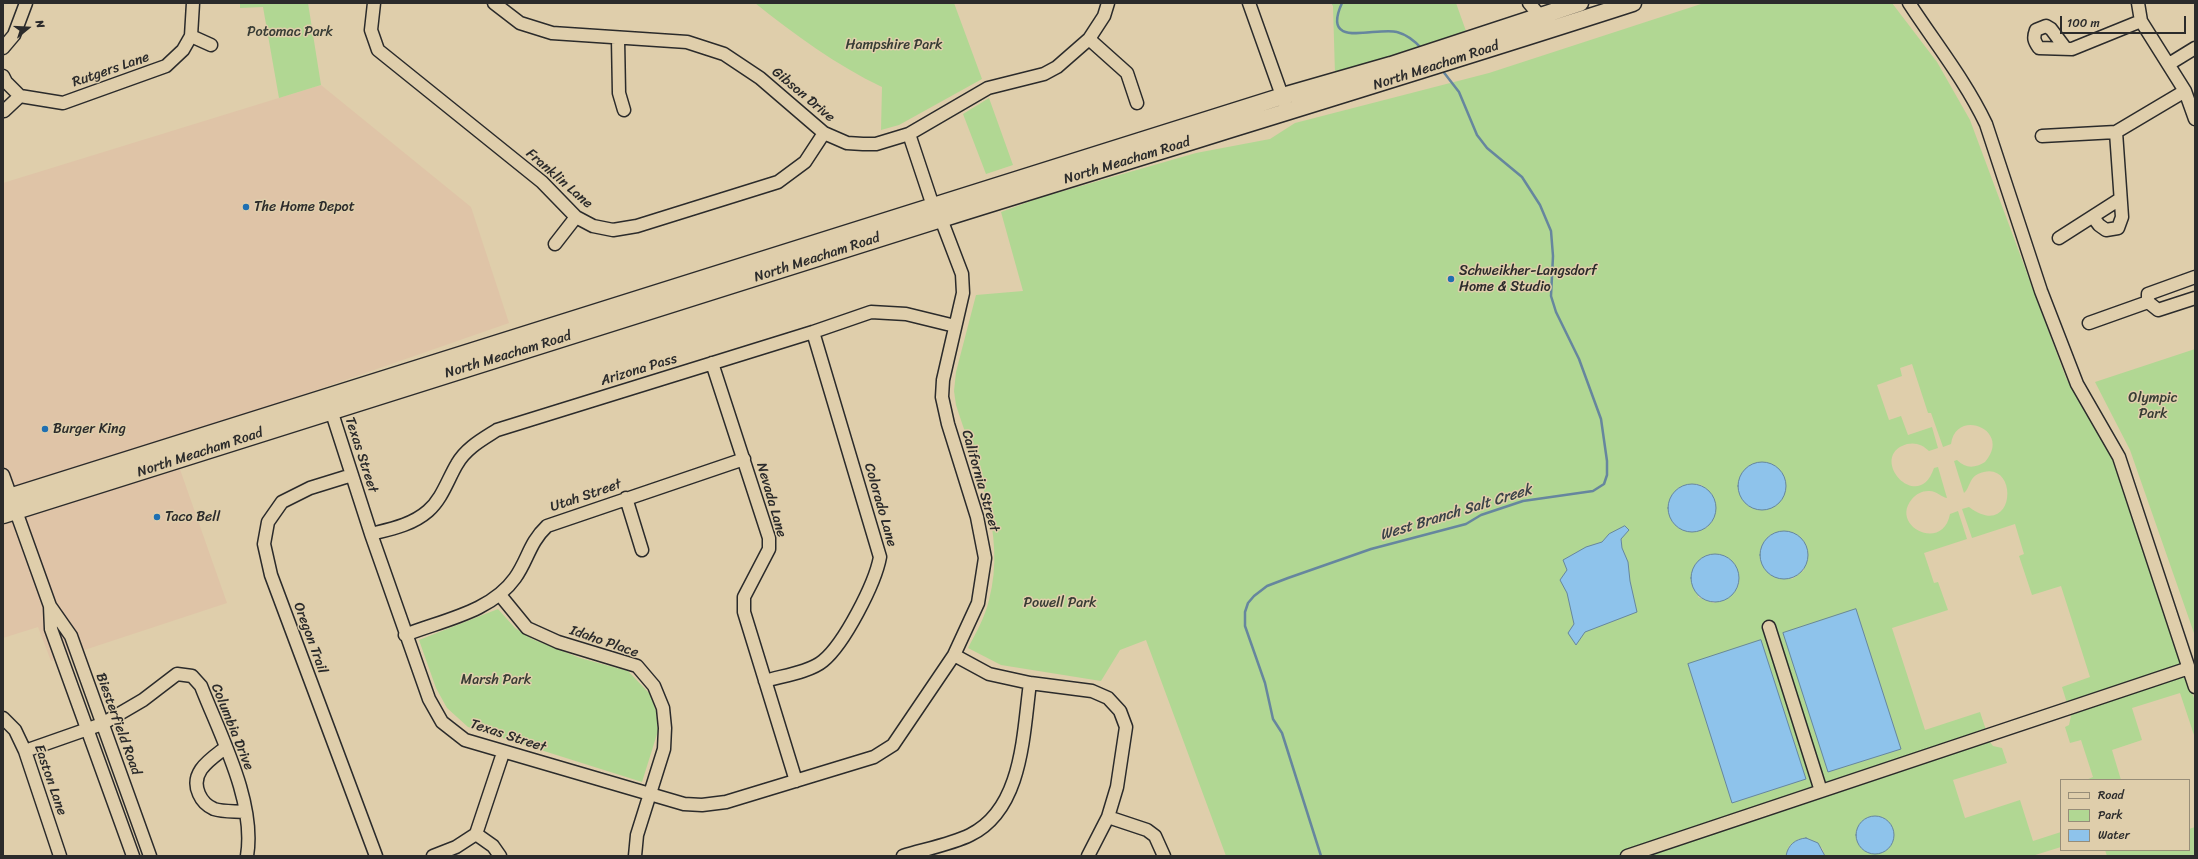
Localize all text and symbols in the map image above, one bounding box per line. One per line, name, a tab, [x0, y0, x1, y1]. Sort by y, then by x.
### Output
north arrow	[8, 8, 48, 48]
scale bar	[2062, 8, 2188, 34]
text: 100 m	[2067, 12, 2100, 34]
text: N	[30, 18, 50, 31]
park label: Potomac Park	[247, 24, 333, 40]
park label: Hampshire Park	[846, 37, 942, 53]
street label: North Meacham Road	[1371, 38, 1501, 94]
street label: Rutgers Lane	[70, 49, 152, 91]
street label: Gibson Drive	[768, 64, 838, 126]
street label: North Meacham Road	[1062, 134, 1192, 188]
street label: Franklin Lane	[522, 146, 596, 212]
place label: The Home Depot	[254, 199, 355, 215]
marker: The Home Depot	[241, 202, 251, 212]
street label: North Meacham Road	[752, 230, 882, 286]
place label: Schweikher-Langsdorf Home & Studio	[1459, 263, 1597, 296]
marker: Schweikher-Langsdorf Home & Studio	[1446, 274, 1456, 284]
street label: North Meacham Road	[443, 328, 573, 382]
street label: Arizona Pass	[599, 350, 679, 390]
park label: Olympic Park	[2128, 390, 2178, 422]
street label: Texas Street	[341, 415, 381, 495]
place label: Burger King	[53, 421, 126, 437]
marker: Burger King	[40, 424, 50, 434]
street label: North Meacham Road	[135, 425, 265, 481]
street label: California Street	[957, 428, 1003, 534]
street label: Nevada Lane	[752, 461, 790, 539]
street label: Colorado Lane	[860, 461, 900, 549]
street label: Utah Street	[548, 476, 624, 516]
water label: West Branch Salt Creek	[1378, 481, 1534, 545]
place label: Taco Bell	[165, 509, 220, 525]
marker: Taco Bell	[152, 512, 162, 522]
park label: Powell Park	[1024, 595, 1096, 611]
street label: Oregon Trail	[289, 600, 331, 676]
street label: Idaho Place	[567, 622, 641, 662]
street label: Biesterfield Road	[92, 671, 144, 777]
park label: Marsh Park	[461, 672, 531, 688]
street label: Columbia Drive	[207, 681, 257, 773]
street label: Texas Street	[468, 716, 548, 756]
street label: Easton Lane	[30, 742, 70, 818]
legend	[2060, 779, 2190, 851]
text: Road	[2098, 784, 2124, 806]
text: Park	[2098, 804, 2123, 826]
text: Water	[2098, 824, 2130, 846]

